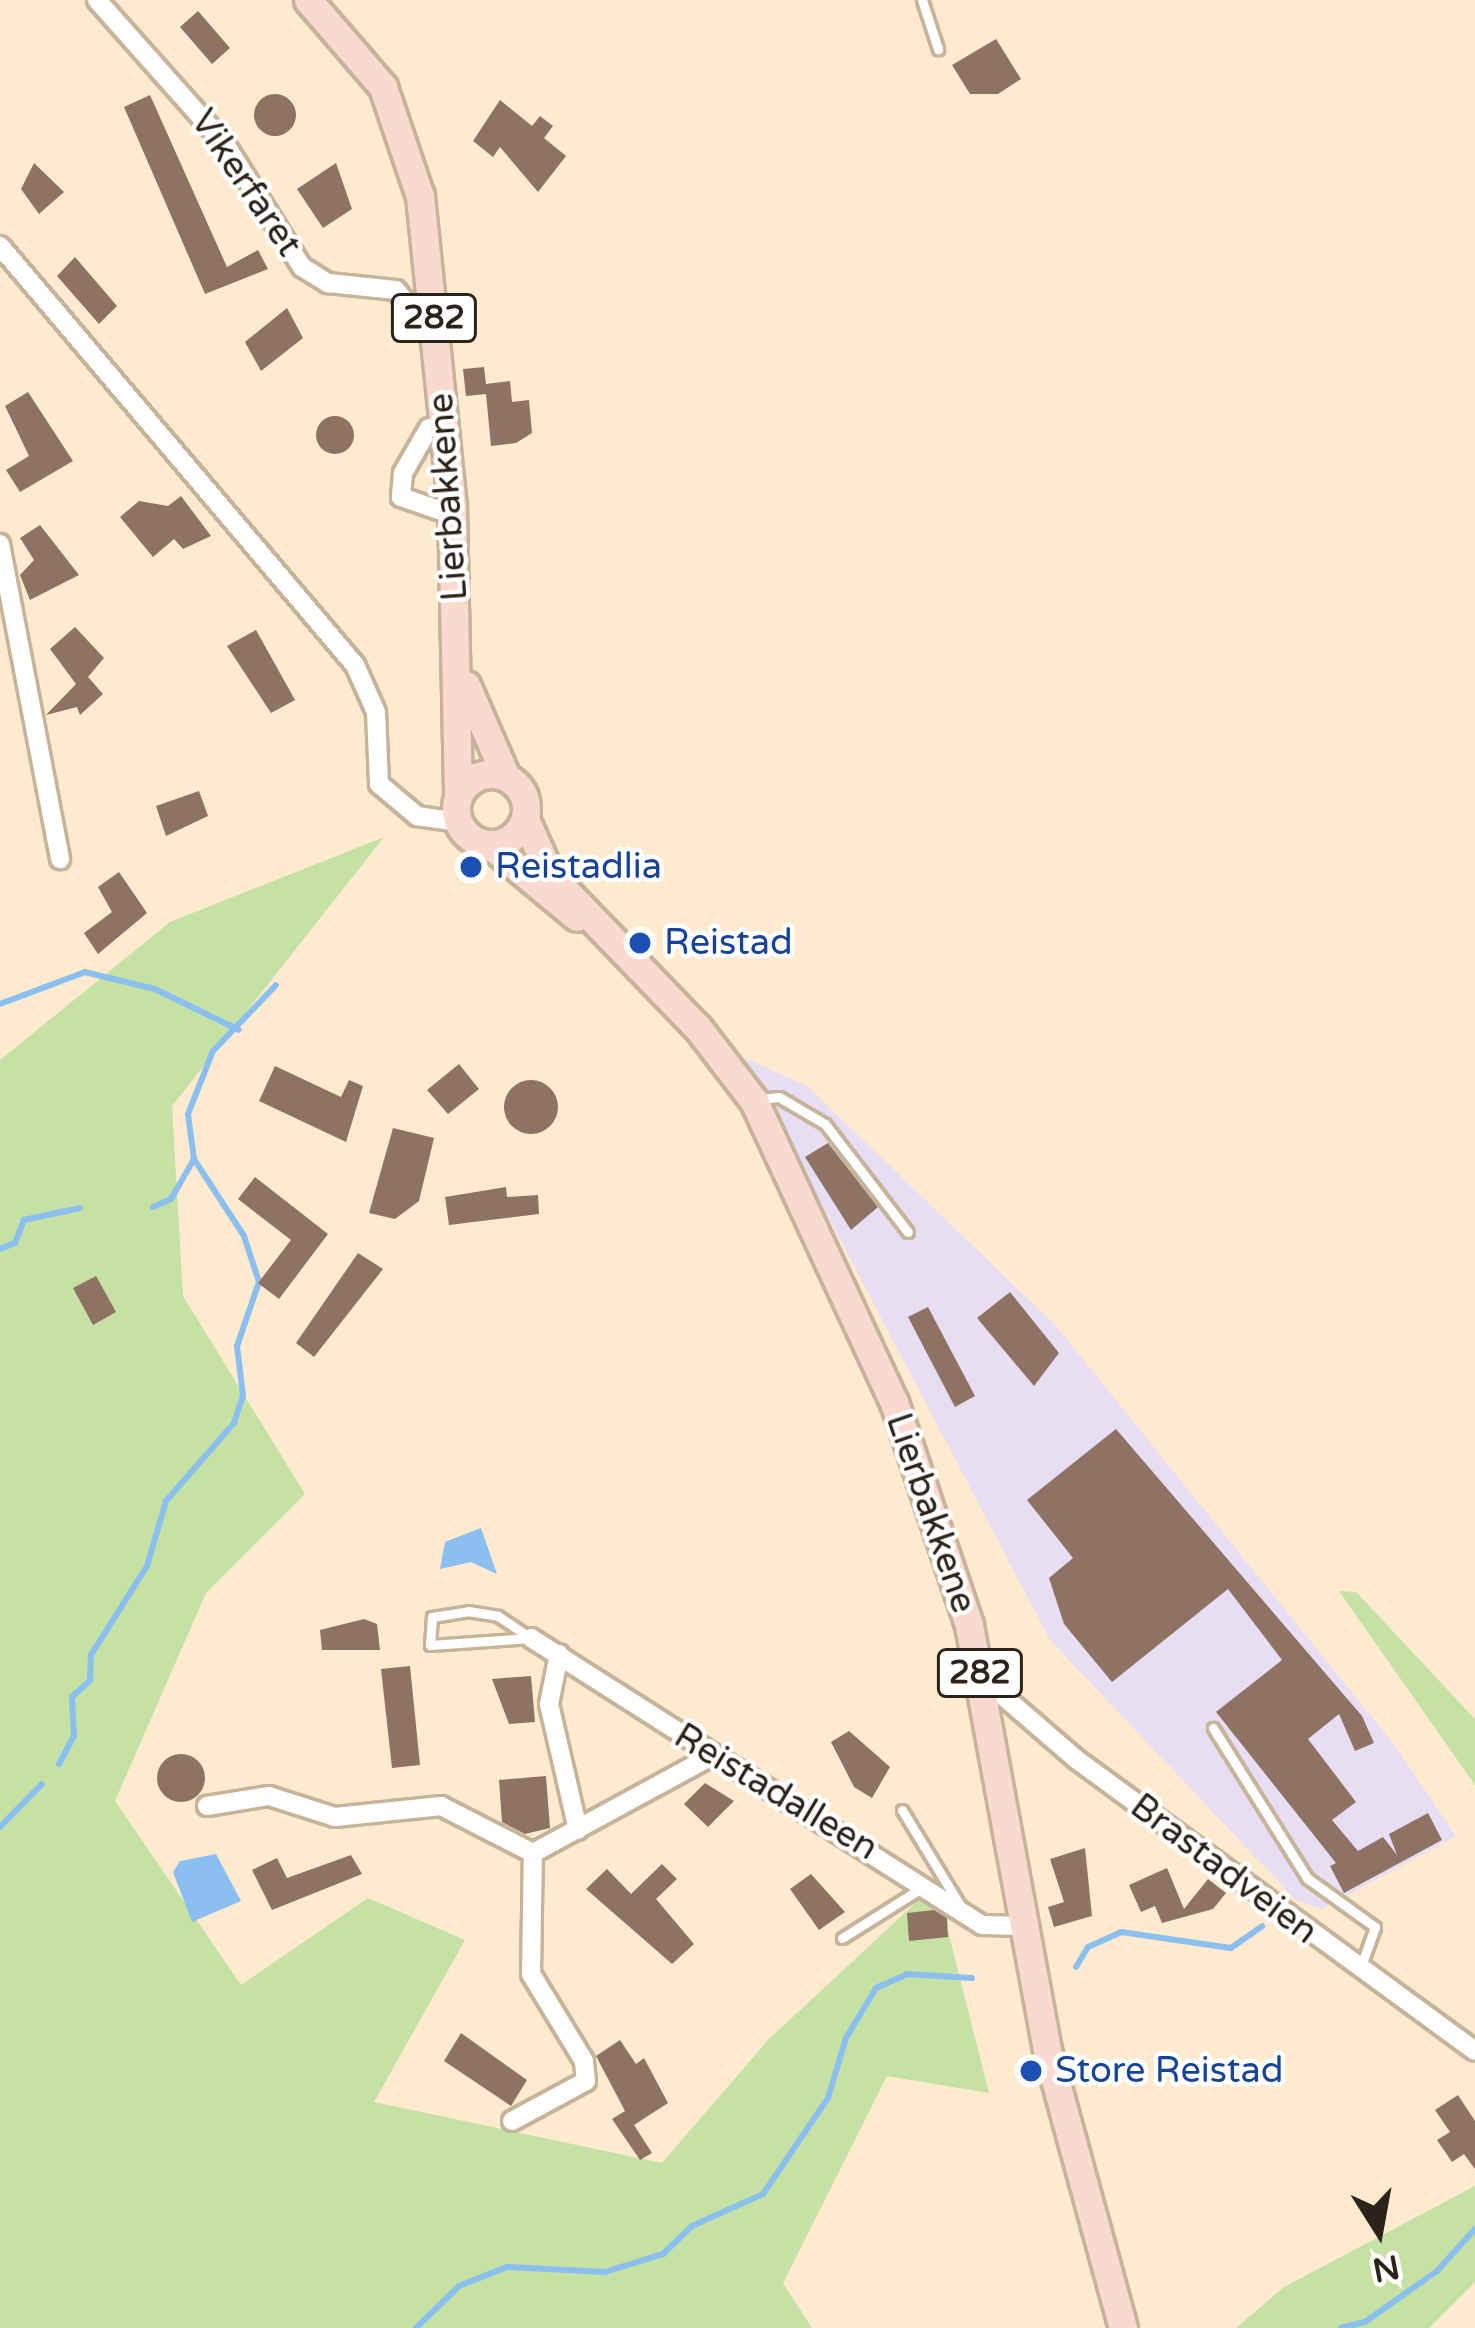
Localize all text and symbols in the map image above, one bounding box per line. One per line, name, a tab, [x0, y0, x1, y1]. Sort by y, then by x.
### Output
street label: Vikerfaret	[181, 101, 311, 265]
road number: 282	[389, 291, 479, 345]
street label: Lierbakkene	[419, 392, 477, 602]
place label: Reistadlia	[495, 845, 662, 889]
marker: Reistadlia	[458, 854, 484, 880]
place label: Reistad	[664, 921, 793, 965]
marker: Reistad	[627, 930, 653, 956]
street label: Lierbakkene	[877, 1407, 985, 1619]
road number: 282	[935, 1646, 1025, 1700]
street label: Reistadalleen	[666, 1714, 886, 1870]
street label: Brastadveien	[1122, 1785, 1326, 1953]
place label: Store Reistad	[1055, 2049, 1284, 2093]
marker: Store Reistad	[1018, 2058, 1044, 2084]
north arrow	[1319, 2172, 1439, 2292]
text: N	[1369, 2246, 1403, 2289]

